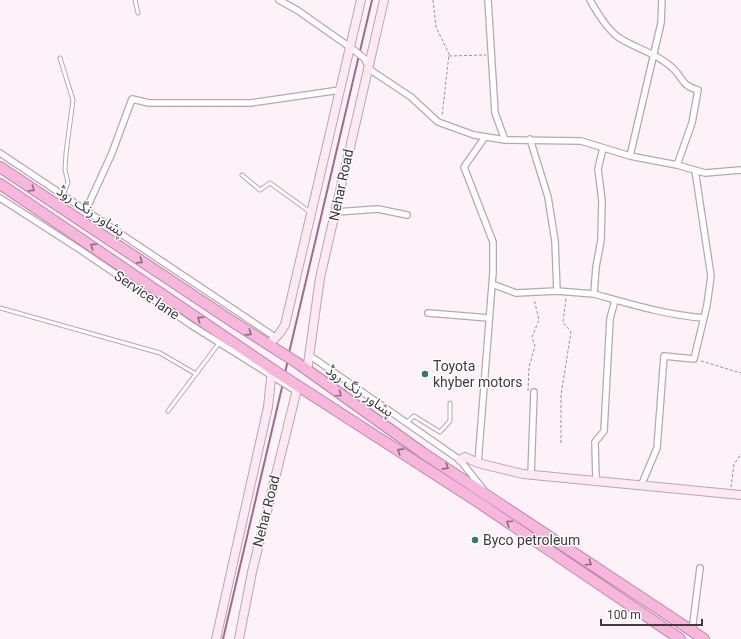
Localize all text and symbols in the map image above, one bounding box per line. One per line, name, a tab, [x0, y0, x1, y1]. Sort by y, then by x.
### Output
street label: Nehar Road	[326, 148, 356, 222]
street label: پشاور رنگ روڈ	[53, 182, 128, 241]
one-way arrow	[28, 184, 35, 191]
one-way arrow	[90, 244, 97, 251]
one-way arrow	[136, 257, 143, 264]
street label: Service lane	[111, 267, 183, 323]
one-way arrow	[197, 316, 204, 324]
one-way arrow	[245, 328, 252, 336]
place label: Toyota khyber motors	[433, 358, 523, 390]
street label: پشاور رنگ روڈ	[322, 362, 397, 422]
marker: Toyota khyber motors	[420, 369, 430, 379]
one-way arrow	[335, 389, 342, 397]
one-way arrow	[397, 448, 404, 456]
one-way arrow	[442, 462, 449, 470]
street label: Nehar Road	[249, 474, 283, 548]
one-way arrow	[506, 520, 513, 528]
place label: Byco petroleum	[483, 532, 580, 548]
marker: Byco petroleum	[470, 535, 480, 545]
one-way arrow	[585, 558, 592, 565]
scale bar	[601, 601, 702, 627]
text: 100 m	[607, 608, 641, 622]

